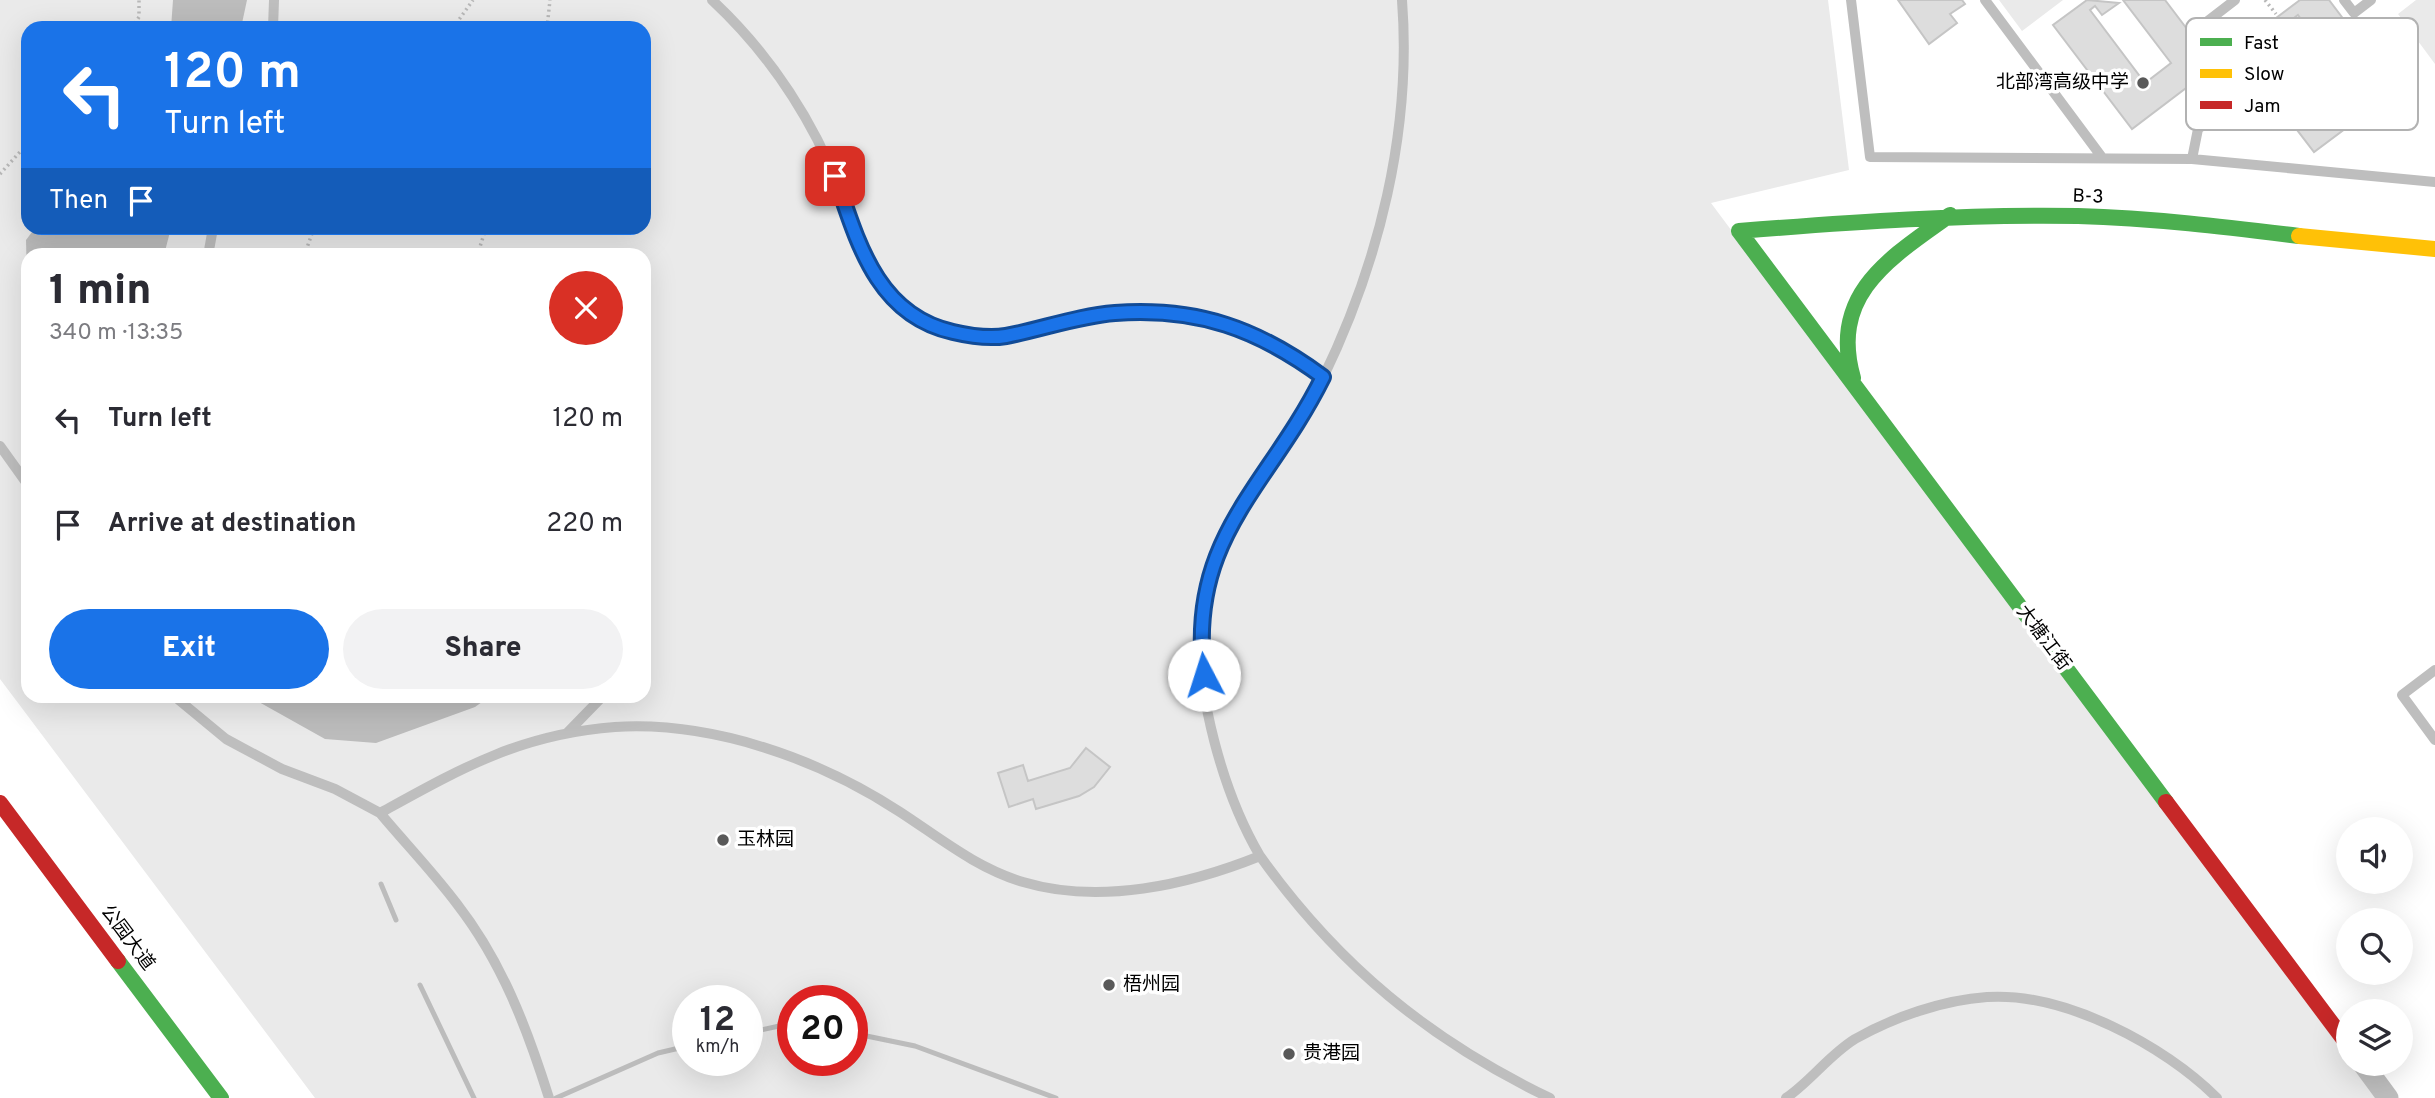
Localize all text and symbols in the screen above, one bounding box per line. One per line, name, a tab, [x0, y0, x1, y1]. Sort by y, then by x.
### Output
legend	[2186, 18, 2418, 130]
text: Fast	[2244, 32, 2279, 56]
text: 120 m	[164, 44, 301, 106]
icon: left	[49, 49, 140, 140]
text: Slow	[2244, 63, 2284, 87]
place label: 北部湾高级中学	[1996, 71, 2129, 95]
marker: 北部湾高级中学	[2135, 75, 2151, 91]
text: Jam	[2244, 95, 2281, 119]
text: Turn left	[164, 105, 285, 145]
pin	[805, 146, 865, 206]
icon: arrive	[816, 157, 854, 195]
icon: arrive	[122, 182, 160, 220]
street label: B-3	[2072, 184, 2104, 210]
text: Then	[49, 185, 108, 218]
text: 1 min	[49, 266, 152, 319]
button: close	[549, 271, 623, 345]
text: 340 m · 13:35	[49, 319, 183, 348]
icon: left	[49, 401, 87, 439]
text: Turn left	[108, 403, 212, 436]
text: 120 m	[553, 403, 623, 436]
icon: arrive	[49, 506, 87, 544]
text: Arrive at destination	[108, 508, 356, 541]
text: 220 m	[546, 508, 623, 541]
street label: 大塘江街	[2011, 600, 2075, 676]
button: Exit	[49, 609, 329, 689]
button: Share	[343, 609, 623, 689]
position arrow	[1167, 638, 1241, 712]
map controls	[2336, 817, 2413, 1076]
button: sound	[2336, 817, 2413, 894]
place label: 玉林园	[737, 828, 794, 852]
marker: 玉林园	[715, 832, 731, 848]
street label: 公园大道	[95, 900, 159, 976]
button: search	[2336, 908, 2413, 985]
place label: 梧州园	[1123, 973, 1180, 997]
marker: 梧州园	[1101, 977, 1117, 993]
speed limit sign: 20	[777, 985, 868, 1076]
text: 12	[700, 999, 735, 1043]
button: layers	[2336, 999, 2413, 1076]
text: km/h	[696, 1036, 739, 1059]
place label: 贵港园	[1303, 1042, 1360, 1066]
marker: 贵港园	[1281, 1046, 1297, 1062]

